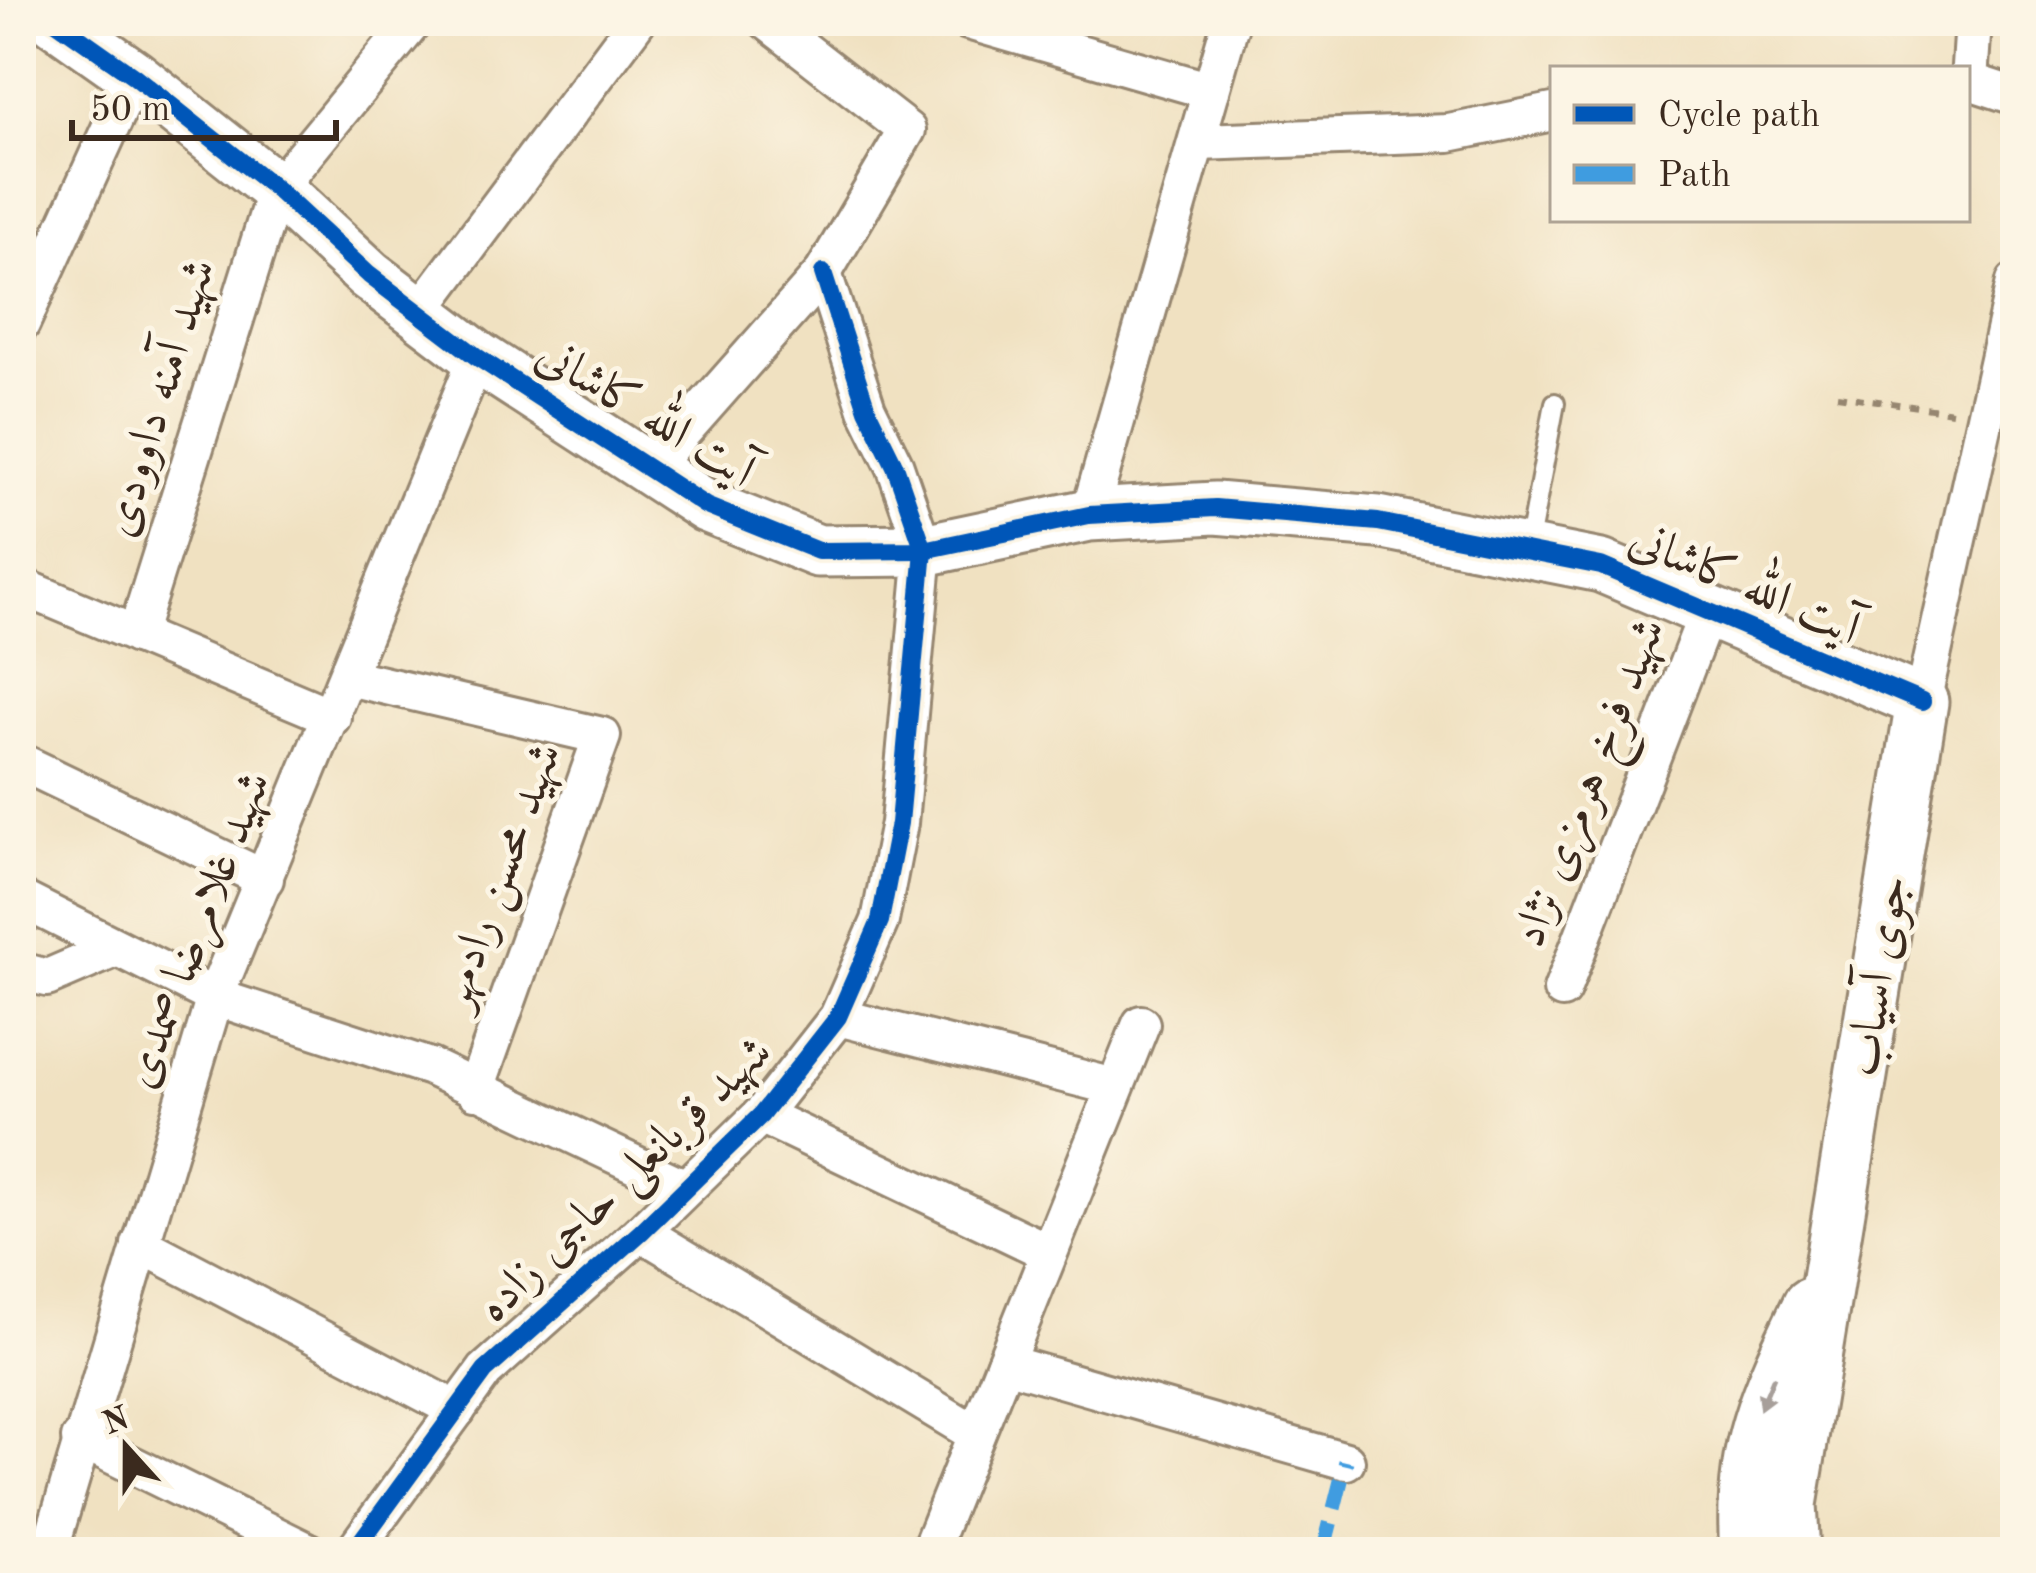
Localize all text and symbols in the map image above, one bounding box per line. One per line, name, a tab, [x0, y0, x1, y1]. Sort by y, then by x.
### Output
scale bar	[72, 66, 336, 140]
legend	[1550, 66, 1970, 222]
text: 50 m	[90, 93, 170, 129]
text: Cycle path	[1658, 99, 1820, 135]
text: Path	[1658, 159, 1731, 195]
street label: شهید آمنه داوودی	[88, 251, 228, 543]
street label: آیت الله کاشانی	[527, 317, 775, 502]
street label: آیت الله کاشانی	[1621, 500, 1877, 659]
street label: شهید فرخ هرمزی نژاد	[1505, 612, 1689, 959]
street label: شهید محسن رادمهر	[429, 737, 577, 1022]
street label: شهید غلامرضا صمدی	[116, 765, 286, 1097]
street label: جوی آسیاب	[1833, 871, 1922, 1080]
street label: شهید قربانعلی حاجی زاده	[469, 1028, 787, 1338]
one-way arrow	[1757, 1375, 1776, 1411]
north arrow	[66, 1387, 186, 1507]
text: N	[99, 1402, 134, 1442]

